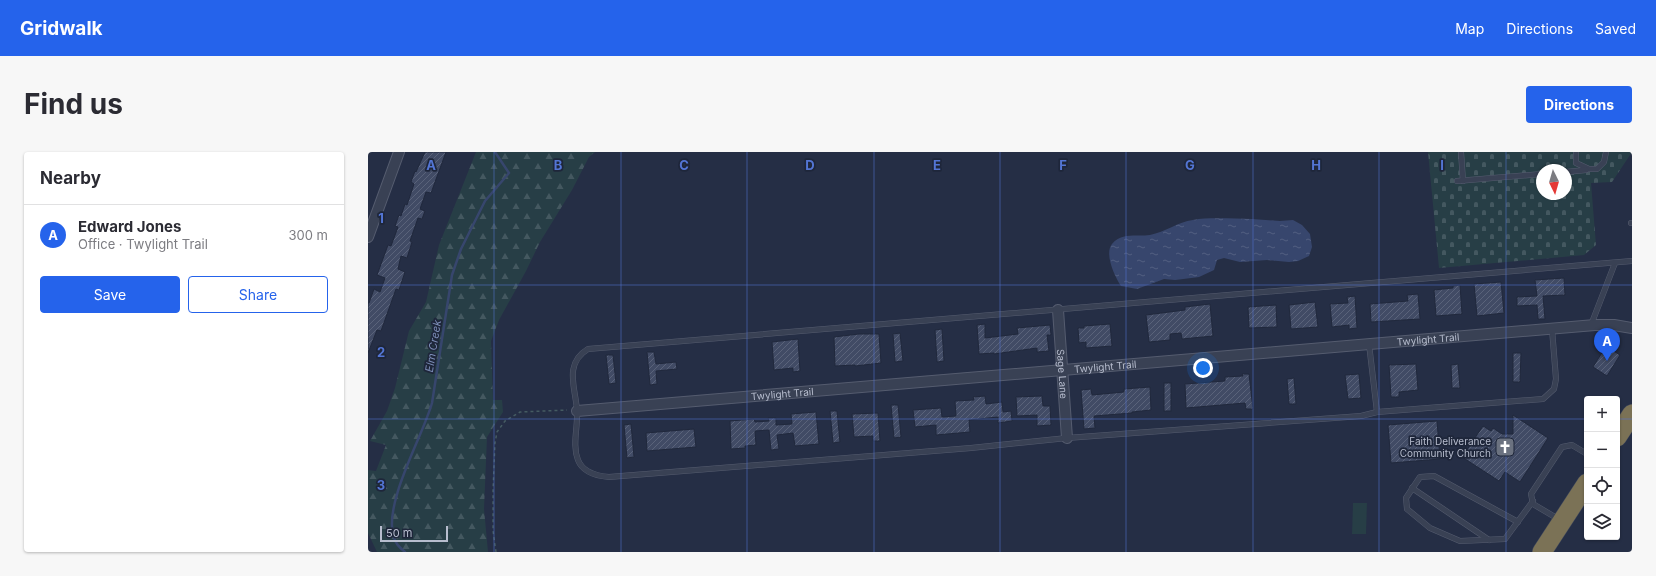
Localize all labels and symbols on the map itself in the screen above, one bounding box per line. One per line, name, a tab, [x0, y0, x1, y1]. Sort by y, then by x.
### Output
text: A	[426, 157, 436, 173]
text: B	[554, 157, 563, 173]
text: C	[679, 157, 689, 173]
text: D	[805, 157, 815, 173]
text: E	[933, 157, 941, 173]
text: F	[1059, 157, 1067, 173]
text: G	[1185, 157, 1195, 173]
text: H	[1311, 157, 1321, 173]
text: I	[1440, 157, 1444, 173]
north arrow	[1536, 164, 1572, 200]
text: 1	[378, 210, 384, 226]
water label: Elm Creek	[422, 318, 444, 373]
pin: A	[1594, 328, 1620, 361]
street label: Twylight Trail	[1396, 330, 1460, 348]
text: 2	[377, 344, 385, 360]
street label: Sage Lane	[1055, 349, 1070, 399]
street label: Twylight Trail	[1073, 358, 1137, 375]
your location	[1193, 358, 1213, 378]
street label: Twylight Trail	[750, 385, 814, 402]
place label: Faith Deliverance Community Church	[1400, 435, 1491, 459]
church icon: Faith Deliverance Community Church	[1494, 436, 1516, 458]
text: 3	[377, 477, 385, 493]
scale bar	[380, 524, 448, 543]

